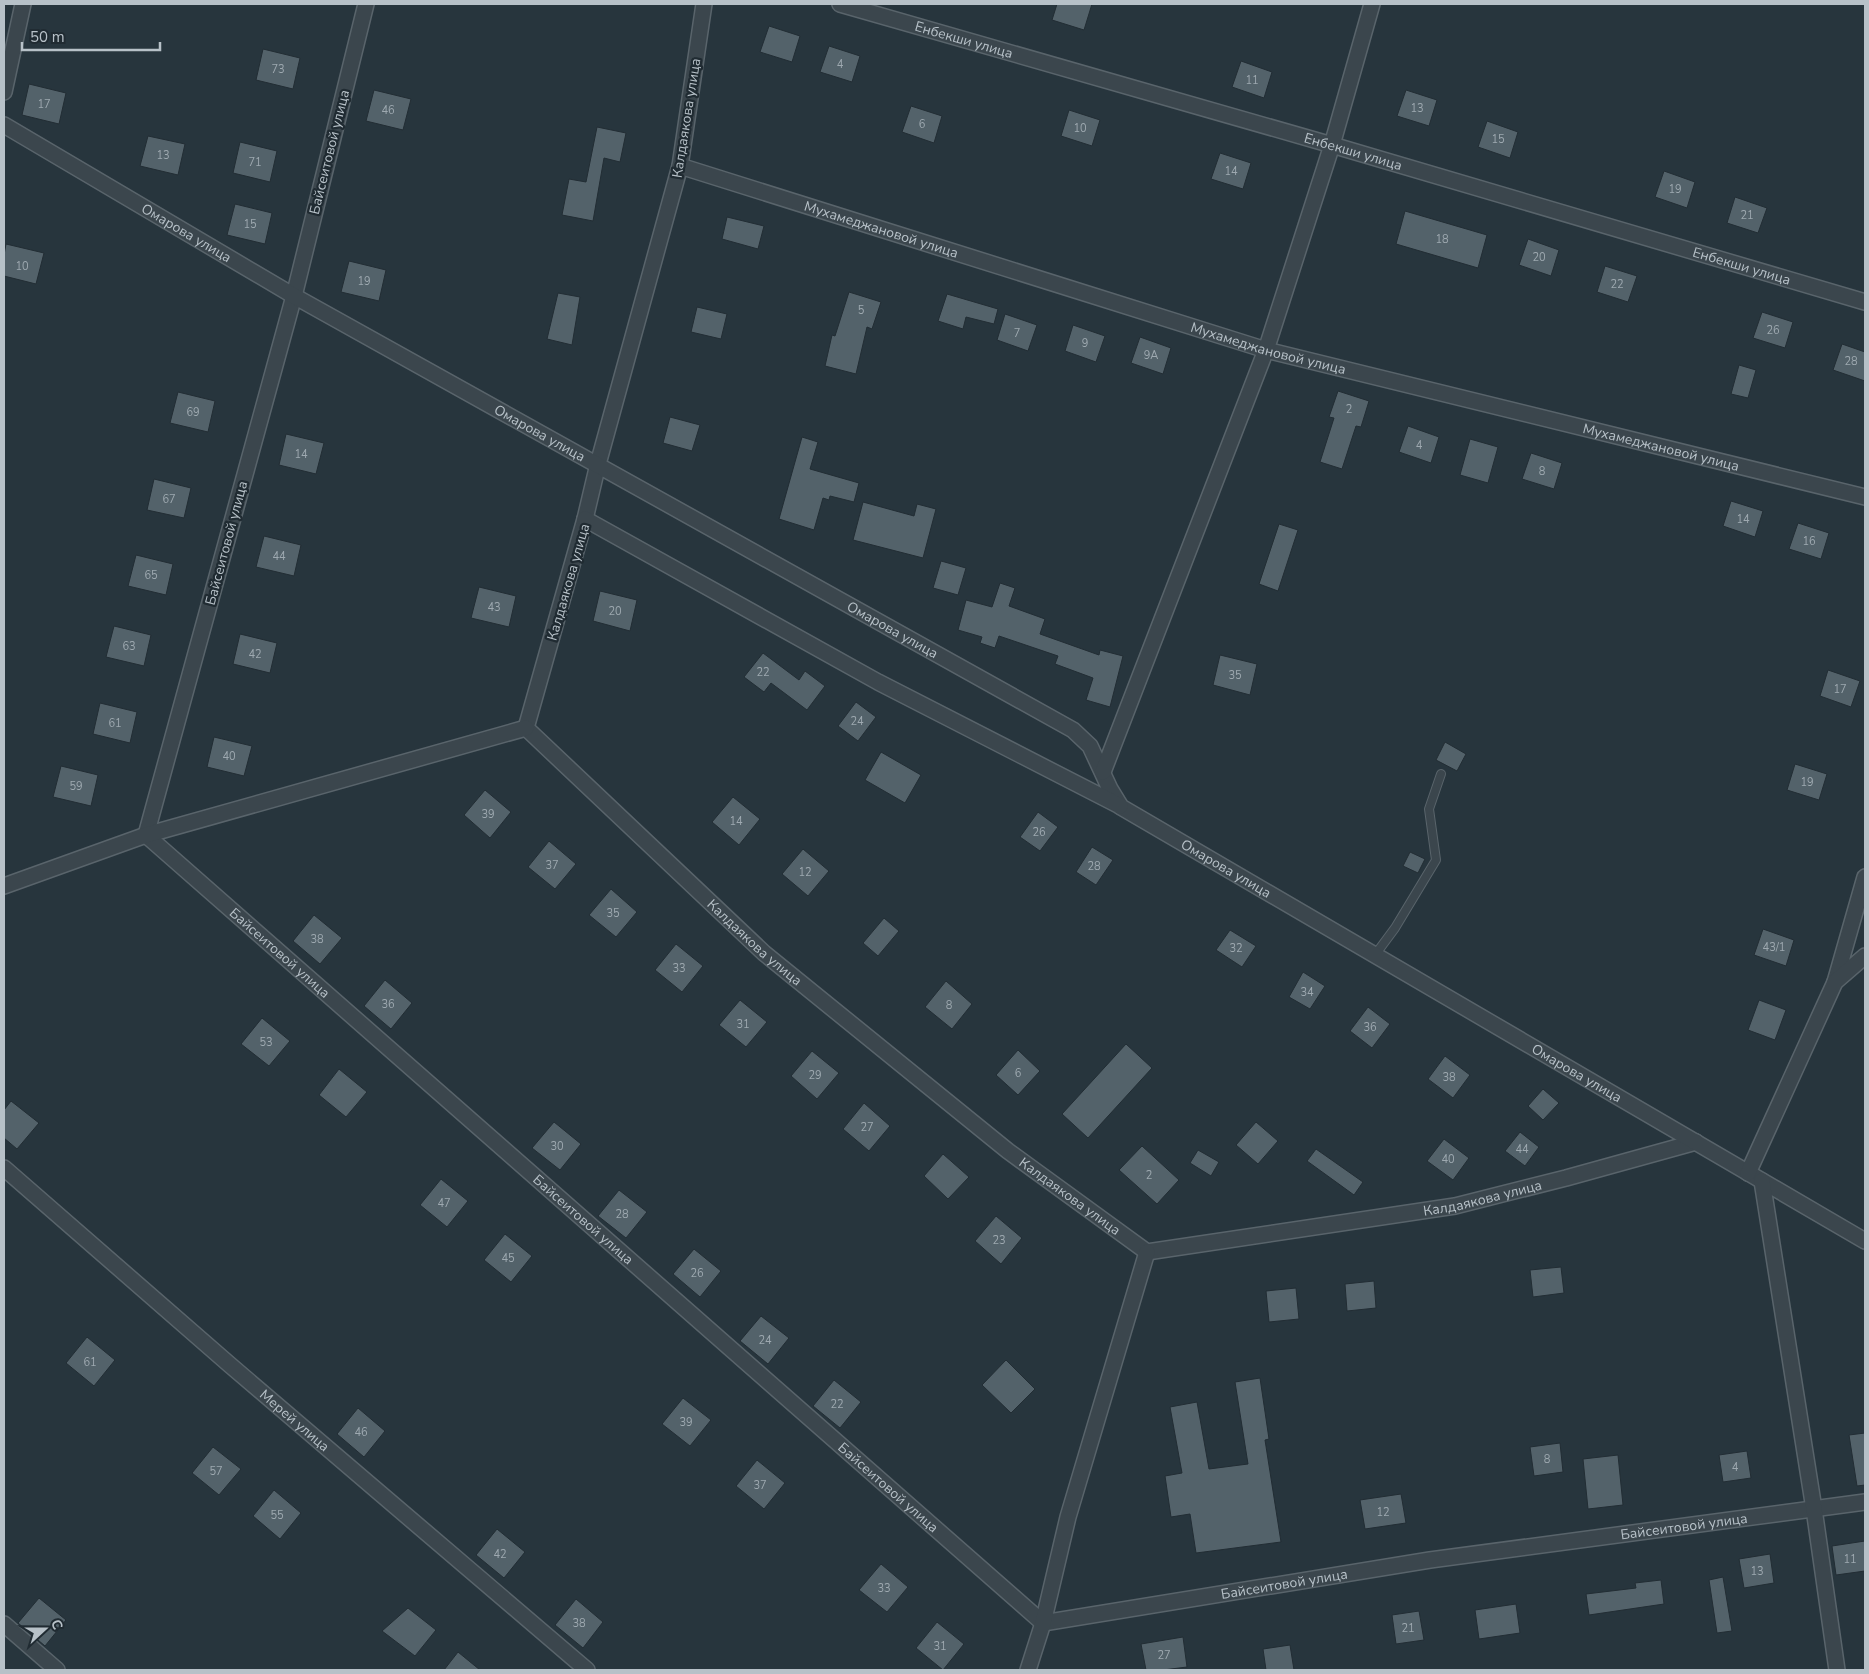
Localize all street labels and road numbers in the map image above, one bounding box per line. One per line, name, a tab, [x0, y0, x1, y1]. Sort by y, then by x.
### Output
street label: Енбекши улица	[913, 17, 1015, 63]
street label: Калдаякова улица	[668, 57, 705, 179]
street label: Байсеитовой улица	[305, 88, 354, 216]
street label: Енбекши улица	[1302, 129, 1404, 175]
street label: Мухамеджановой улица	[802, 197, 961, 263]
street label: Омарова улица	[138, 199, 235, 267]
street label: Енбекши улица	[1690, 243, 1793, 290]
street label: Мухамеджановой улица	[1188, 318, 1348, 379]
street label: Омарова улица	[490, 400, 589, 466]
street label: Мухамеджановой улица	[1581, 419, 1741, 476]
street label: Байсеитовой улица	[201, 479, 252, 607]
street label: Калдаякова улица	[543, 521, 594, 643]
street label: Омарова улица	[843, 597, 941, 663]
street label: Омарова улица	[1177, 835, 1275, 903]
street label: Калдаякова улица	[703, 895, 806, 990]
street label: Байсеитовой улица	[225, 904, 334, 1002]
street label: Омарова улица	[1528, 1040, 1625, 1107]
street label: Калдаякова улица	[1015, 1153, 1124, 1240]
street label: Байсеитовой улица	[529, 1170, 638, 1269]
street label: Калдаякова улица	[1422, 1175, 1544, 1221]
street label: Мерей улица	[255, 1385, 333, 1456]
street label: Байсеитовой улица	[834, 1438, 943, 1537]
street label: Байсеитовой улица	[1619, 1509, 1749, 1545]
street label: Байсеитовой улица	[1220, 1565, 1349, 1604]

